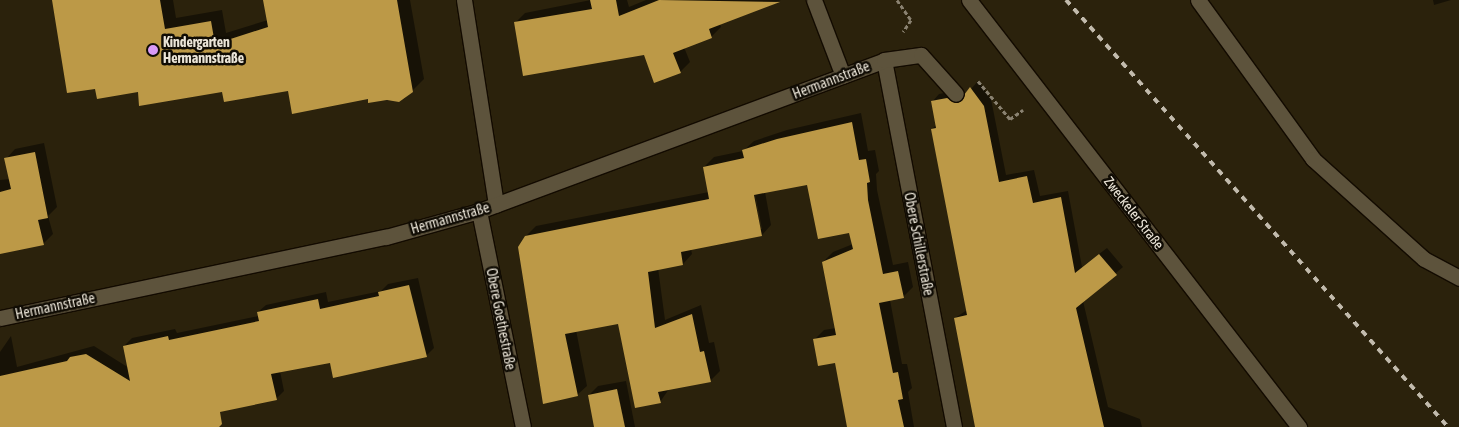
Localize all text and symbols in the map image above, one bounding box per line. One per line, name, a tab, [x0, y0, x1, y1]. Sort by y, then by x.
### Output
place label: Kindergarten Hermannstraße	[163, 34, 244, 66]
marker: Kindergarten Hermannstraße	[147, 44, 159, 56]
street label: Hermannstraße	[790, 58, 872, 102]
street label: Zweckeler Straße	[1100, 173, 1168, 253]
street label: Obere Schillerstraße	[901, 191, 937, 297]
street label: Hermannstraße	[409, 199, 491, 237]
street label: Obere Goethestraße	[483, 267, 519, 371]
street label: Hermannstraße	[14, 289, 96, 323]

